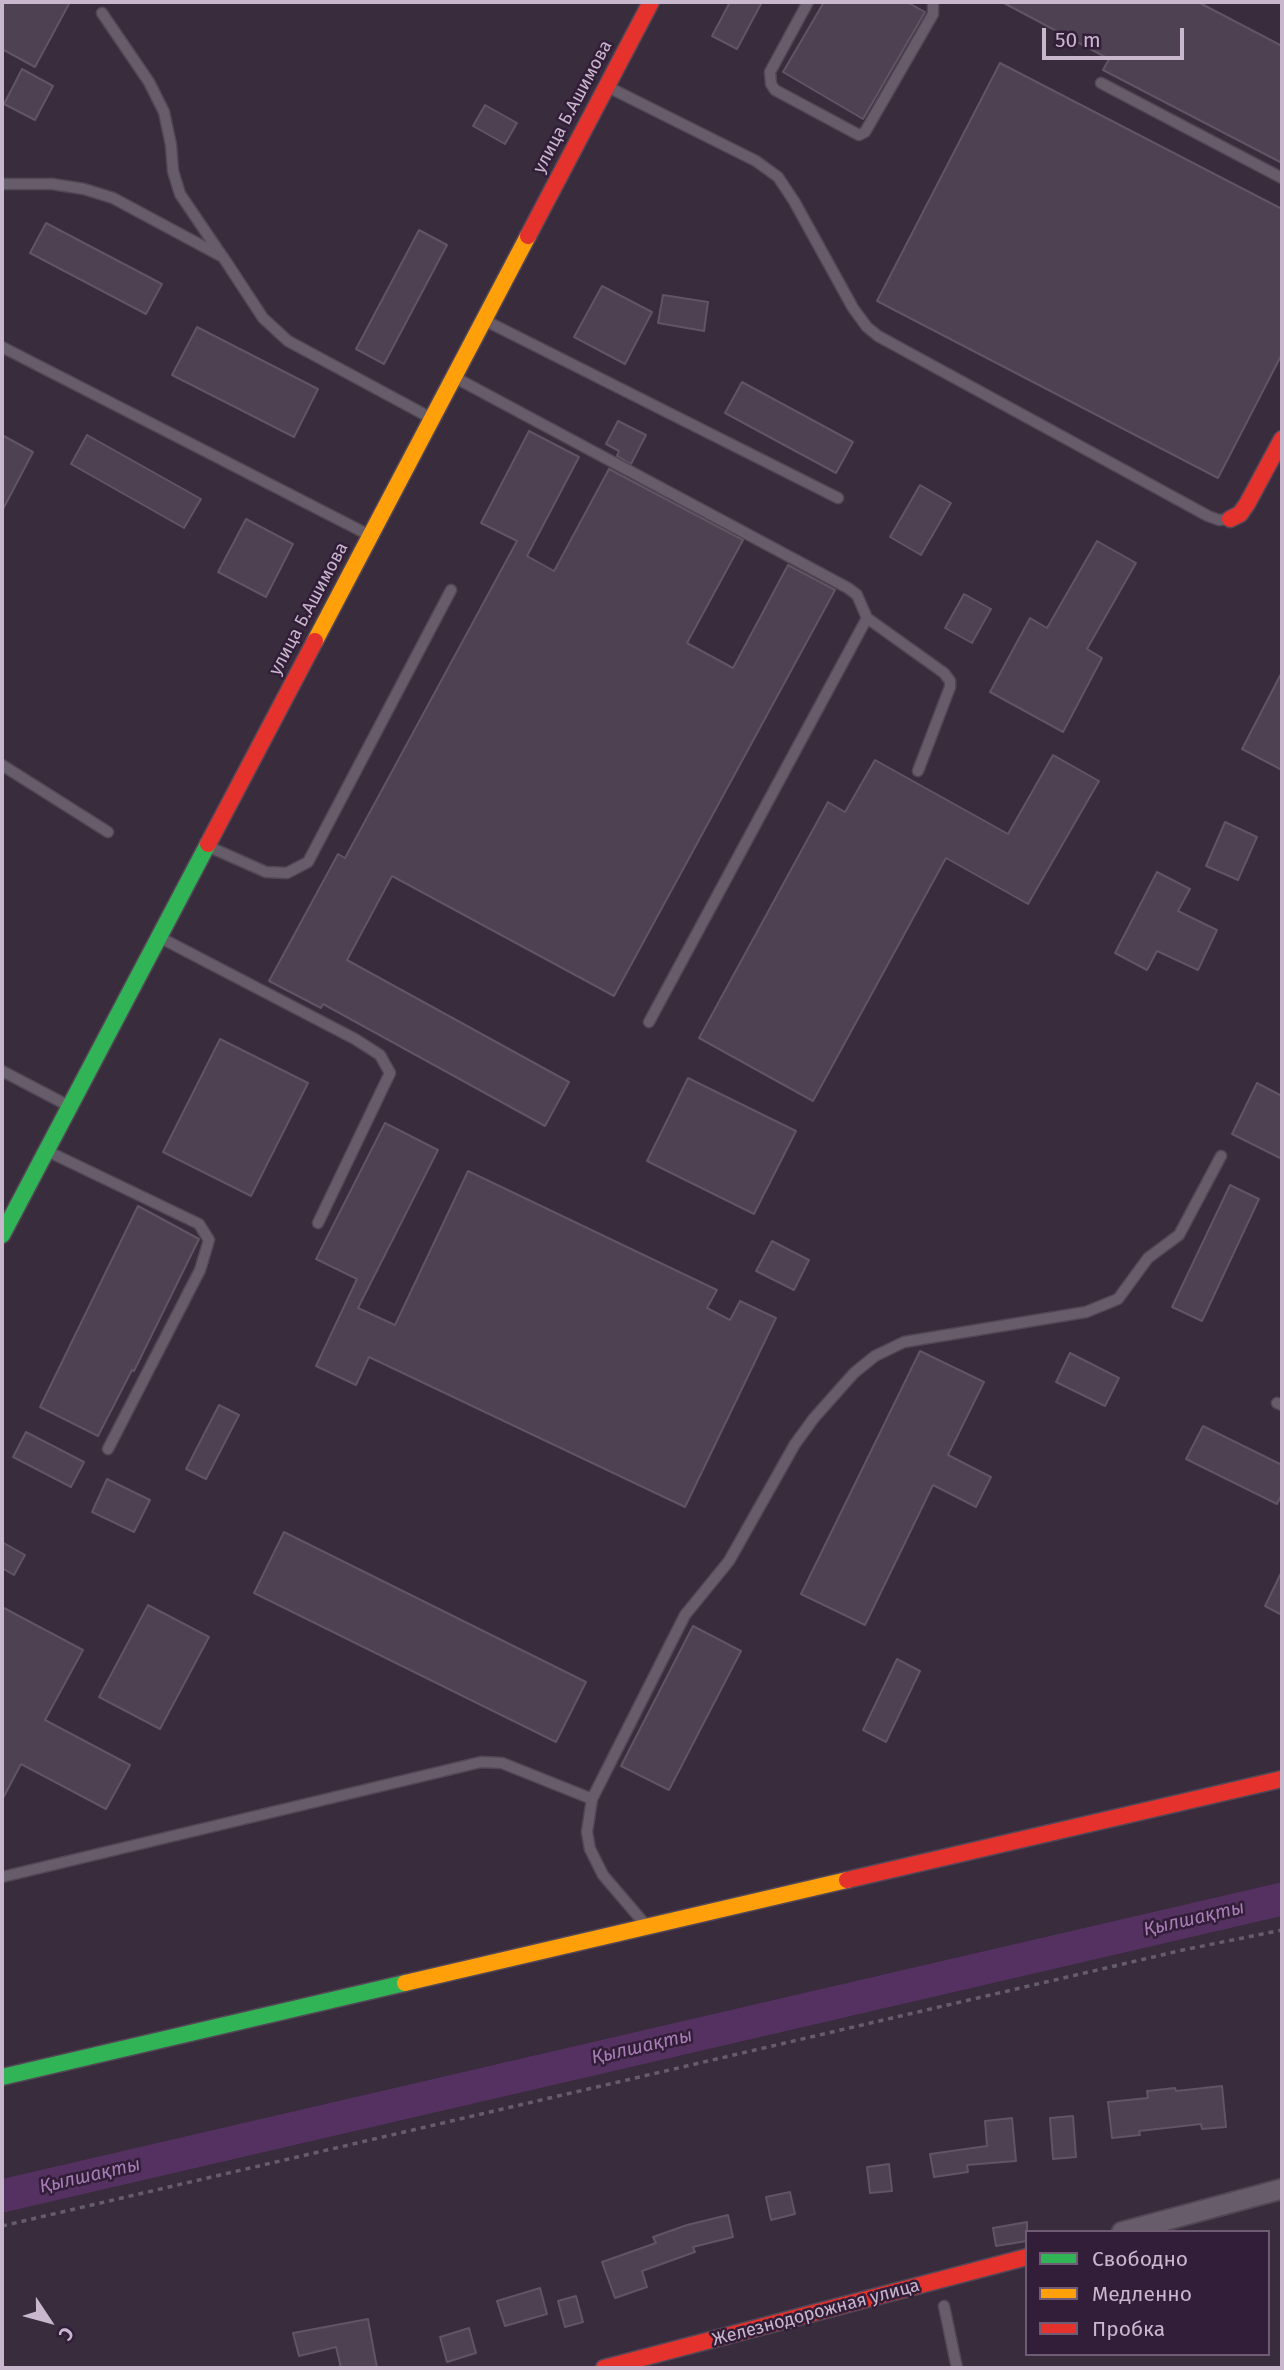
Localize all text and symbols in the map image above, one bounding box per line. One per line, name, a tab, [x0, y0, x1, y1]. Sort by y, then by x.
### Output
scale bar	[1046, 14, 1188, 58]
text: 50 m	[1055, 27, 1101, 53]
street label: улица Б.Ашимова	[529, 37, 617, 177]
street label: улица Б.Ашимова	[265, 539, 353, 679]
water label: Қылшақты	[1141, 1896, 1247, 1942]
water label: Қылшақты	[589, 2024, 695, 2070]
water label: Қылшақты	[37, 2153, 143, 2199]
legend	[1025, 2230, 1270, 2356]
text: Свободно	[1092, 2246, 1188, 2272]
street label: Железнодорожная улица	[710, 2275, 922, 2351]
text: Медленно	[1092, 2281, 1192, 2307]
north arrow	[14, 2286, 84, 2356]
text: Пробка	[1092, 2316, 1165, 2342]
text: С	[54, 2322, 79, 2345]

